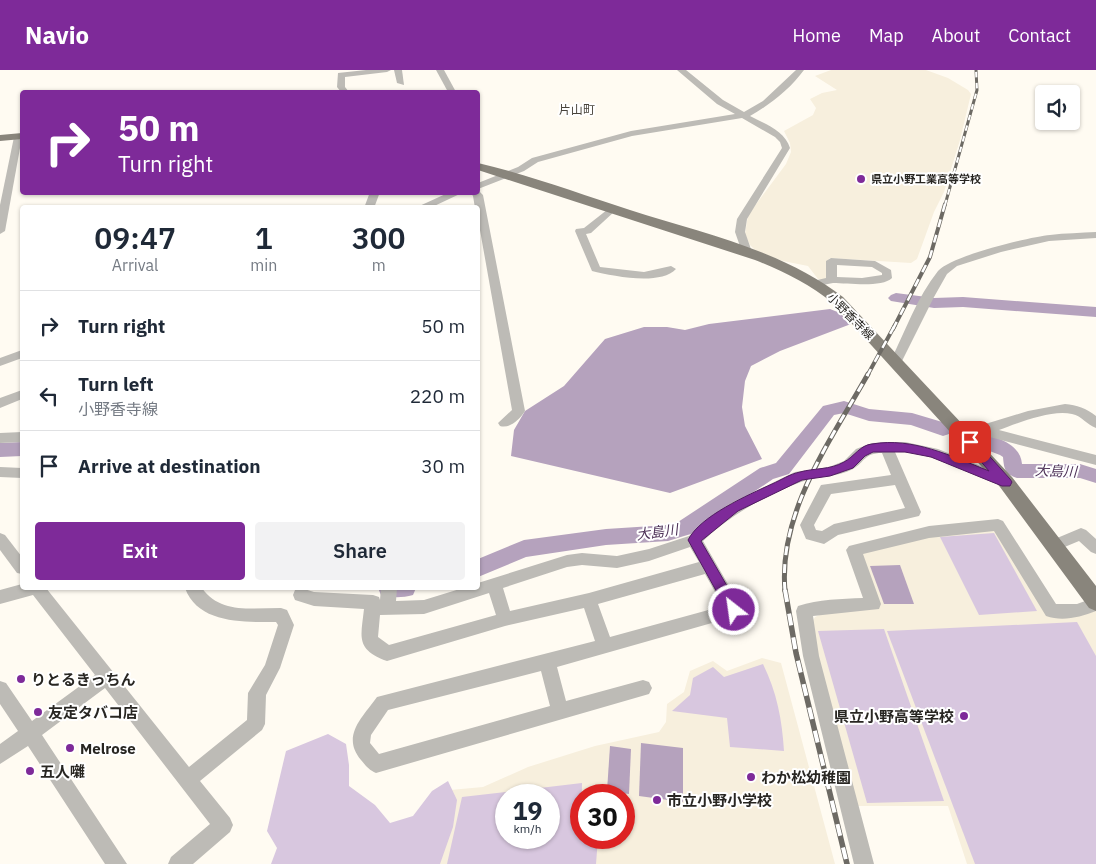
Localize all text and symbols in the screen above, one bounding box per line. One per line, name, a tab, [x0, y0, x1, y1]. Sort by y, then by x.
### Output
text: Navio	[25, 19, 89, 51]
text: Home	[793, 24, 841, 47]
text: Map	[869, 24, 904, 47]
text: About	[932, 24, 980, 47]
text: Contact	[1008, 24, 1071, 47]
map controls	[1035, 85, 1080, 130]
button: sound	[1035, 85, 1080, 130]
district label: 片山町	[559, 102, 595, 117]
text: 50 m	[118, 105, 200, 151]
icon: right	[35, 110, 100, 175]
text: Turn right	[118, 149, 213, 178]
place label: 県立小野工業高等学校	[871, 172, 981, 186]
marker: 県立小野工業高等学校	[855, 173, 867, 185]
text: 09:47	[94, 218, 176, 257]
text: 1	[255, 218, 273, 257]
text: 300	[352, 218, 406, 257]
text: Arrival	[112, 255, 158, 275]
text: min	[250, 255, 277, 275]
text: m	[372, 255, 386, 275]
street label: 小野香寺線	[824, 289, 878, 343]
icon: right	[35, 312, 63, 340]
text: Turn right	[78, 314, 165, 338]
text: 50 m	[421, 314, 465, 338]
text: Turn left	[78, 372, 154, 396]
icon: left	[35, 382, 63, 410]
text: 220 m	[410, 384, 465, 408]
text: 小野香寺線	[78, 399, 158, 419]
pin	[949, 421, 991, 463]
icon: arrive	[956, 428, 984, 456]
icon: arrive	[35, 452, 63, 480]
text: Arrive at destination	[78, 454, 261, 478]
text: 30 m	[421, 454, 465, 478]
water label: 大島川	[1035, 461, 1079, 481]
water label: 大島川	[635, 520, 681, 544]
button: Exit	[35, 522, 245, 580]
button: Share	[255, 522, 465, 580]
position arrow	[707, 583, 759, 635]
place label: りとるきっちん	[31, 670, 135, 689]
marker: りとるきっちん	[15, 673, 27, 685]
place label: 友定タバコ店	[48, 703, 138, 722]
marker: 友定タバコ店	[32, 706, 44, 718]
place label: 県立小野高等学校	[834, 707, 954, 726]
marker: 県立小野高等学校	[958, 710, 970, 722]
place label: Melrose	[80, 739, 136, 758]
marker: Melrose	[64, 742, 76, 754]
place label: 五人囃	[40, 762, 85, 781]
marker: 五人囃	[24, 765, 36, 777]
place label: わか松幼稚園	[761, 768, 851, 787]
marker: わか松幼稚園	[745, 771, 757, 783]
speed limit sign: 30	[570, 784, 635, 849]
place label: 市立小野小学校	[667, 791, 772, 810]
text: 19	[512, 794, 543, 827]
marker: 市立小野小学校	[651, 794, 663, 806]
text: km/h	[513, 821, 542, 836]

